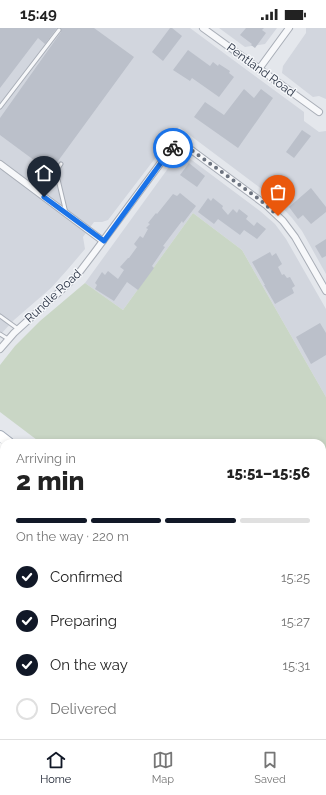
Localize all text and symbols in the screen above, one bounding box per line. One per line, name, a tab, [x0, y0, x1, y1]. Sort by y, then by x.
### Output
text: 15:49	[20, 5, 57, 23]
street label: Pentland Road	[224, 40, 298, 100]
courier	[153, 128, 193, 168]
icon: bike	[162, 137, 184, 159]
pin	[27, 156, 61, 197]
icon: home	[33, 162, 55, 184]
pin	[261, 175, 295, 216]
icon: bag	[267, 181, 289, 203]
street label: Rundle Road	[22, 267, 84, 325]
text: Arriving in	[16, 451, 76, 466]
text: 15:51–15:56	[227, 464, 310, 482]
text: 2 min	[16, 466, 84, 496]
text: On the way · 220 m	[16, 529, 129, 544]
icon: check	[16, 566, 38, 588]
text: Confirmed	[50, 568, 123, 586]
text: 15:25	[281, 570, 310, 585]
icon: check	[16, 610, 38, 632]
text: Preparing	[50, 612, 117, 630]
text: 15:27	[281, 614, 310, 629]
icon: check	[16, 654, 38, 676]
text: On the way	[50, 656, 128, 674]
text: 15:31	[282, 658, 310, 673]
text: Delivered	[50, 700, 117, 718]
tab: Home	[40, 749, 71, 786]
tab: Map	[152, 749, 174, 786]
tab: Saved	[254, 749, 286, 786]

